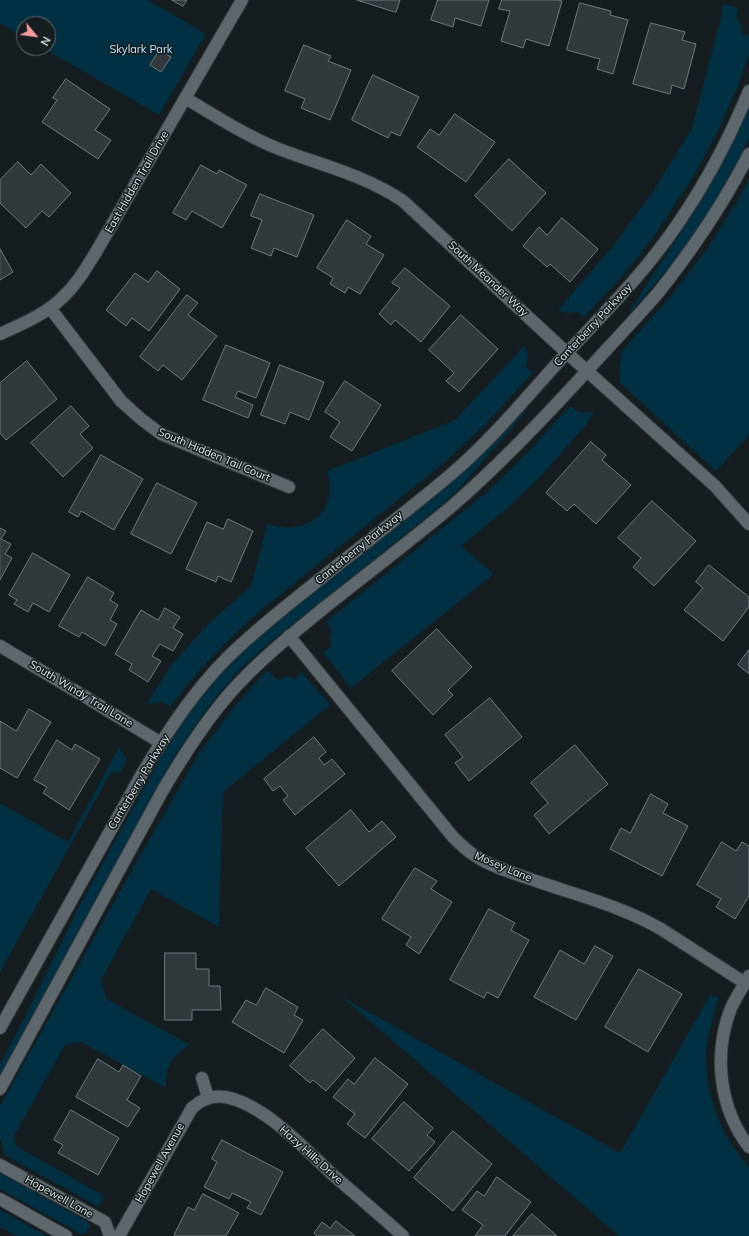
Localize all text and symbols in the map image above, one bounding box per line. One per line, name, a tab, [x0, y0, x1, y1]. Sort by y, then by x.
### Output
north arrow	[16, 16, 56, 56]
text: N	[37, 34, 54, 48]
park label: Skylark Park	[109, 43, 173, 57]
street label: East Hidden Trail Drive	[102, 129, 172, 235]
street label: South Meander Way	[445, 239, 531, 319]
street label: Canterberry Parkway	[551, 281, 635, 369]
street label: South Hidden Tail Court	[156, 425, 272, 485]
street label: Canterberry Parkway	[313, 509, 405, 587]
street label: South Windy Trail Lane	[27, 658, 135, 730]
street label: Canterberry Parkway	[105, 732, 173, 832]
street label: Mosey Lane	[472, 849, 534, 885]
street label: Hopewell Avenue	[133, 1121, 187, 1205]
street label: Hazy Hills Drive	[277, 1123, 345, 1187]
street label: Hopewell Lane	[23, 1173, 95, 1221]

